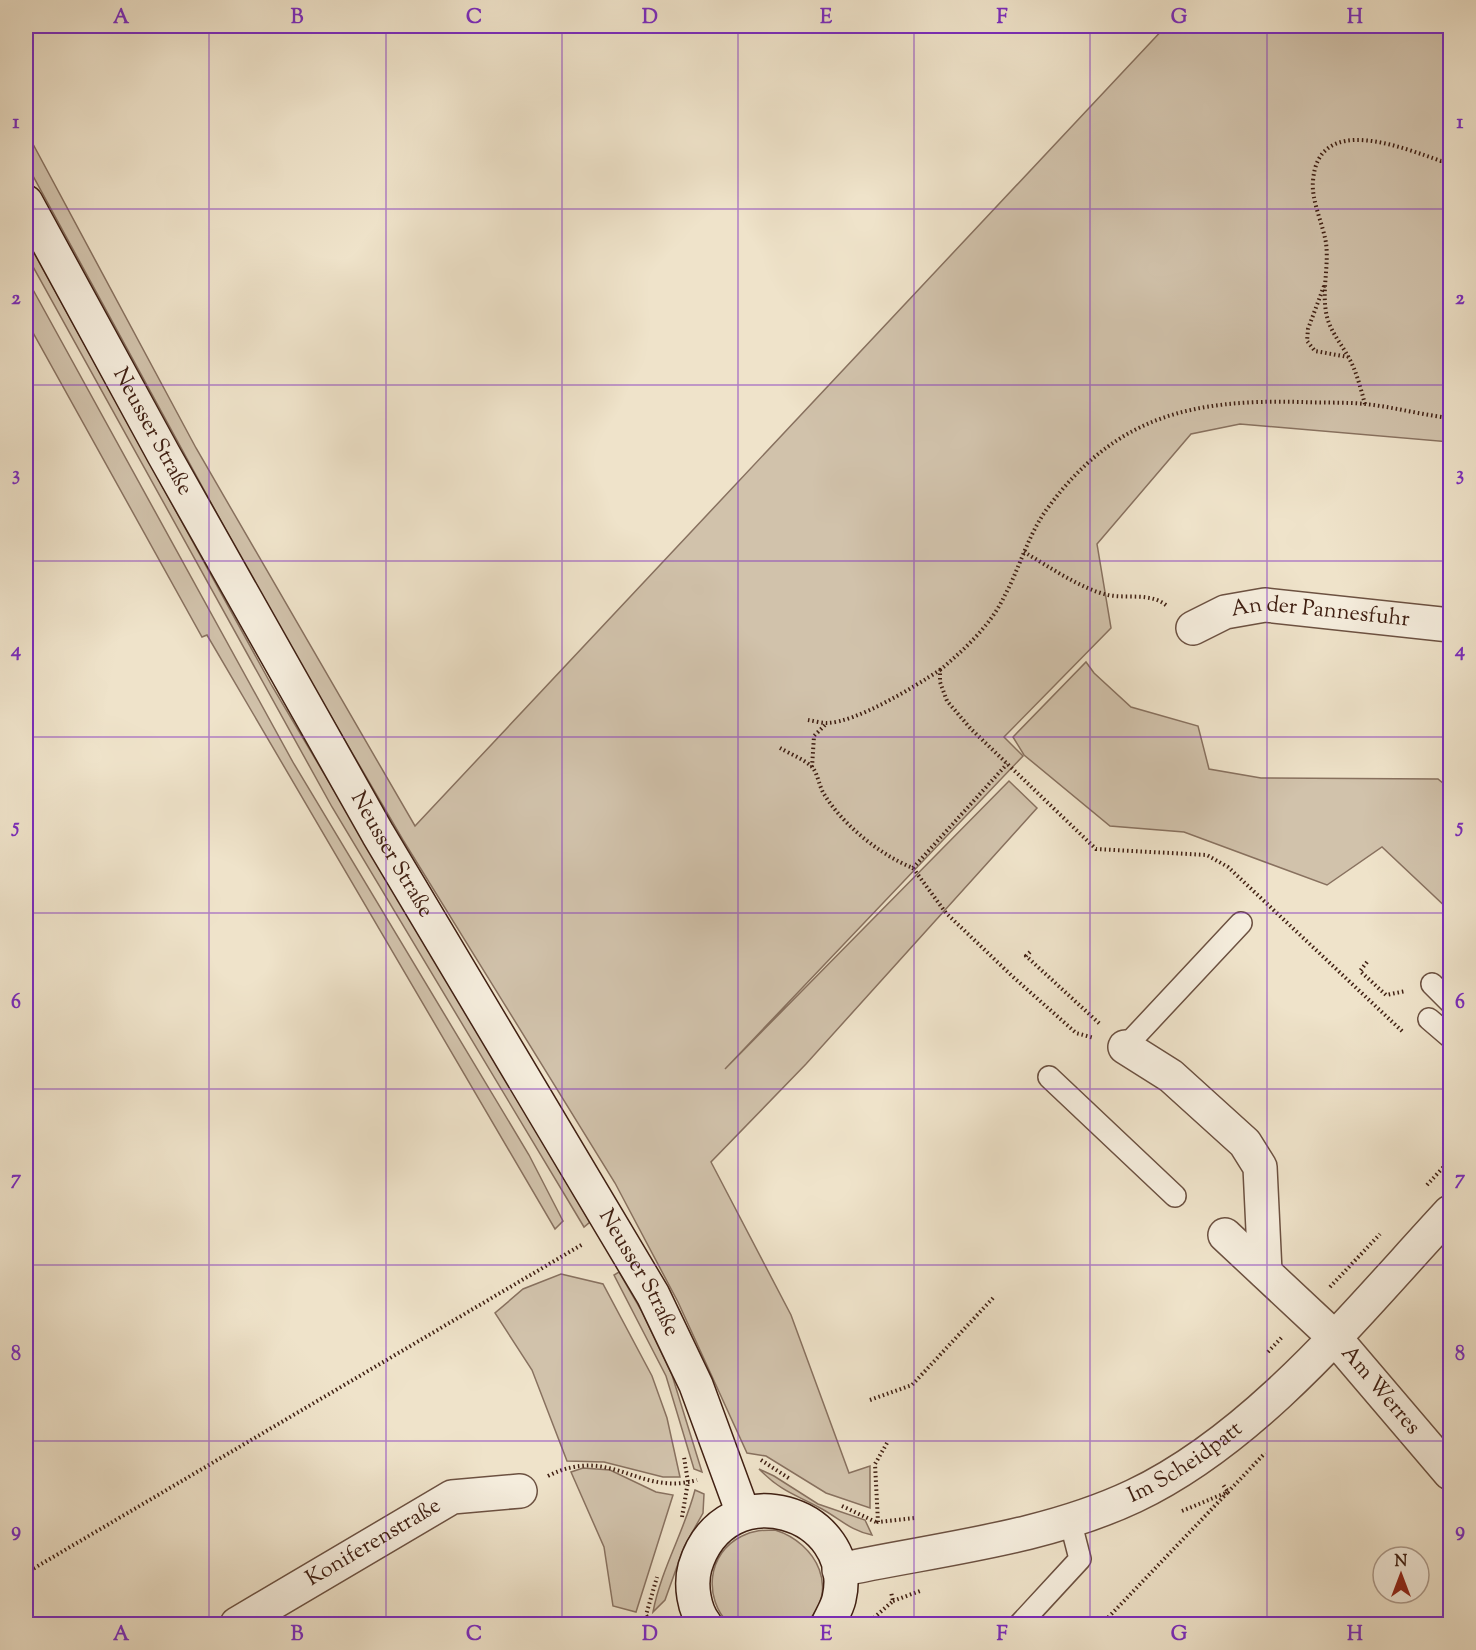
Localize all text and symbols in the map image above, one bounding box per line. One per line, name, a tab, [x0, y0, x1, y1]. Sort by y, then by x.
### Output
text: A	[113, 4, 130, 33]
text: B	[291, 4, 304, 33]
text: C	[466, 4, 482, 33]
text: D	[642, 4, 658, 33]
text: E	[820, 4, 833, 33]
text: F	[996, 4, 1008, 33]
text: G	[1171, 4, 1188, 33]
text: H	[1347, 4, 1363, 33]
text: 1	[13, 109, 20, 138]
text: 1	[1457, 109, 1464, 138]
text: 2	[11, 285, 21, 314]
text: 2	[1455, 285, 1465, 314]
street label: Neusser Straße	[103, 362, 200, 502]
text: 3	[12, 461, 20, 490]
text: 3	[1456, 461, 1464, 490]
street label: An der Pannesfuhr	[1229, 589, 1411, 637]
text: 4	[10, 637, 21, 666]
text: 4	[1454, 637, 1465, 666]
street label: Neusser Straße	[341, 786, 441, 924]
text: 5	[11, 813, 20, 842]
text: 5	[1455, 813, 1464, 842]
text: 6	[11, 989, 21, 1018]
text: 6	[1455, 989, 1465, 1018]
text: 7	[11, 1165, 22, 1194]
text: 7	[1455, 1165, 1466, 1194]
street label: Neusser Straße	[590, 1203, 687, 1342]
street label: Am Werres	[1332, 1339, 1427, 1443]
text: 8	[11, 1341, 21, 1370]
text: 8	[1455, 1341, 1465, 1370]
street label: Im Scheidpatt	[1123, 1414, 1250, 1513]
street label: Koniferenstraße	[300, 1491, 447, 1595]
text: 9	[11, 1517, 21, 1546]
text: 9	[1455, 1517, 1465, 1546]
north arrow	[1371, 1545, 1431, 1605]
text: N	[1395, 1551, 1408, 1574]
text: A	[113, 1621, 130, 1650]
text: B	[291, 1621, 304, 1650]
text: C	[466, 1621, 482, 1650]
text: D	[642, 1621, 658, 1650]
text: E	[820, 1621, 833, 1650]
text: F	[996, 1621, 1008, 1650]
text: G	[1171, 1621, 1188, 1650]
text: H	[1347, 1621, 1363, 1650]

